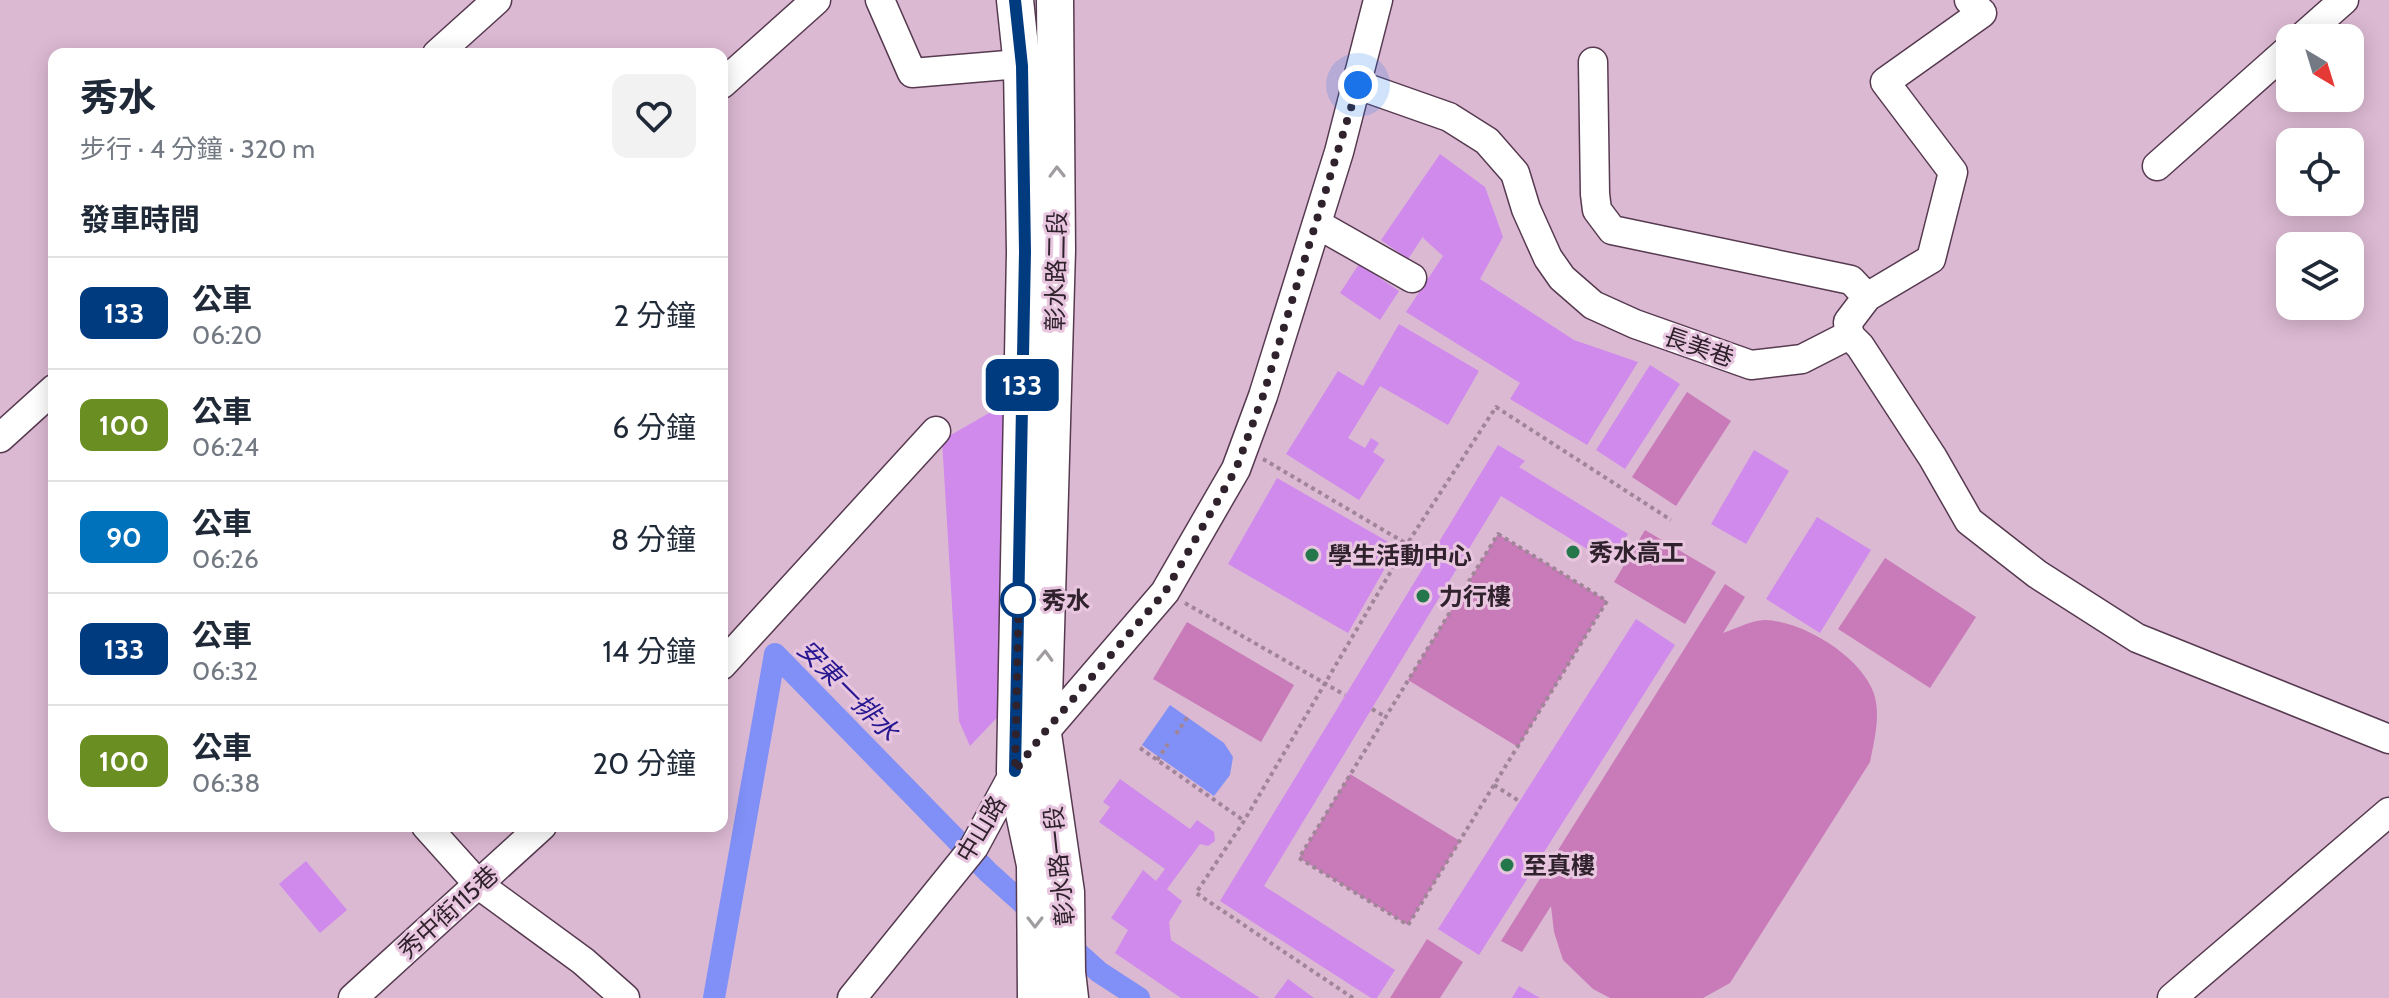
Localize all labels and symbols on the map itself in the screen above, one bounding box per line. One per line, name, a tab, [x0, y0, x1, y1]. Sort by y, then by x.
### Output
north arrow	[2276, 24, 2364, 112]
your location	[1338, 65, 1378, 105]
one-way arrow	[1048, 165, 1066, 178]
street label: 彰水路二段	[1040, 211, 1072, 331]
street label: 長美巷	[1660, 322, 1738, 372]
line badge: 133	[976, 359, 1068, 411]
place label: 秀水高工	[1589, 538, 1685, 567]
place label: 學生活動中心	[1328, 541, 1472, 570]
marker: 秀水高工	[1564, 543, 1582, 561]
marker: 學生活動中心	[1303, 546, 1321, 564]
place label: 力行樓	[1439, 582, 1511, 611]
marker: 秀水	[1001, 583, 1035, 617]
place label: 秀水	[1042, 586, 1090, 615]
marker: 力行樓	[1414, 587, 1432, 605]
water label: 安東一排水	[791, 633, 906, 748]
one-way arrow	[1037, 649, 1054, 662]
street label: 中山路	[950, 791, 1012, 867]
street label: 彰水路一段	[1038, 805, 1080, 927]
place label: 至真樓	[1523, 851, 1595, 880]
marker: 至真樓	[1498, 856, 1516, 874]
street label: 秀中街115巷	[392, 860, 504, 964]
one-way arrow	[1026, 916, 1044, 929]

